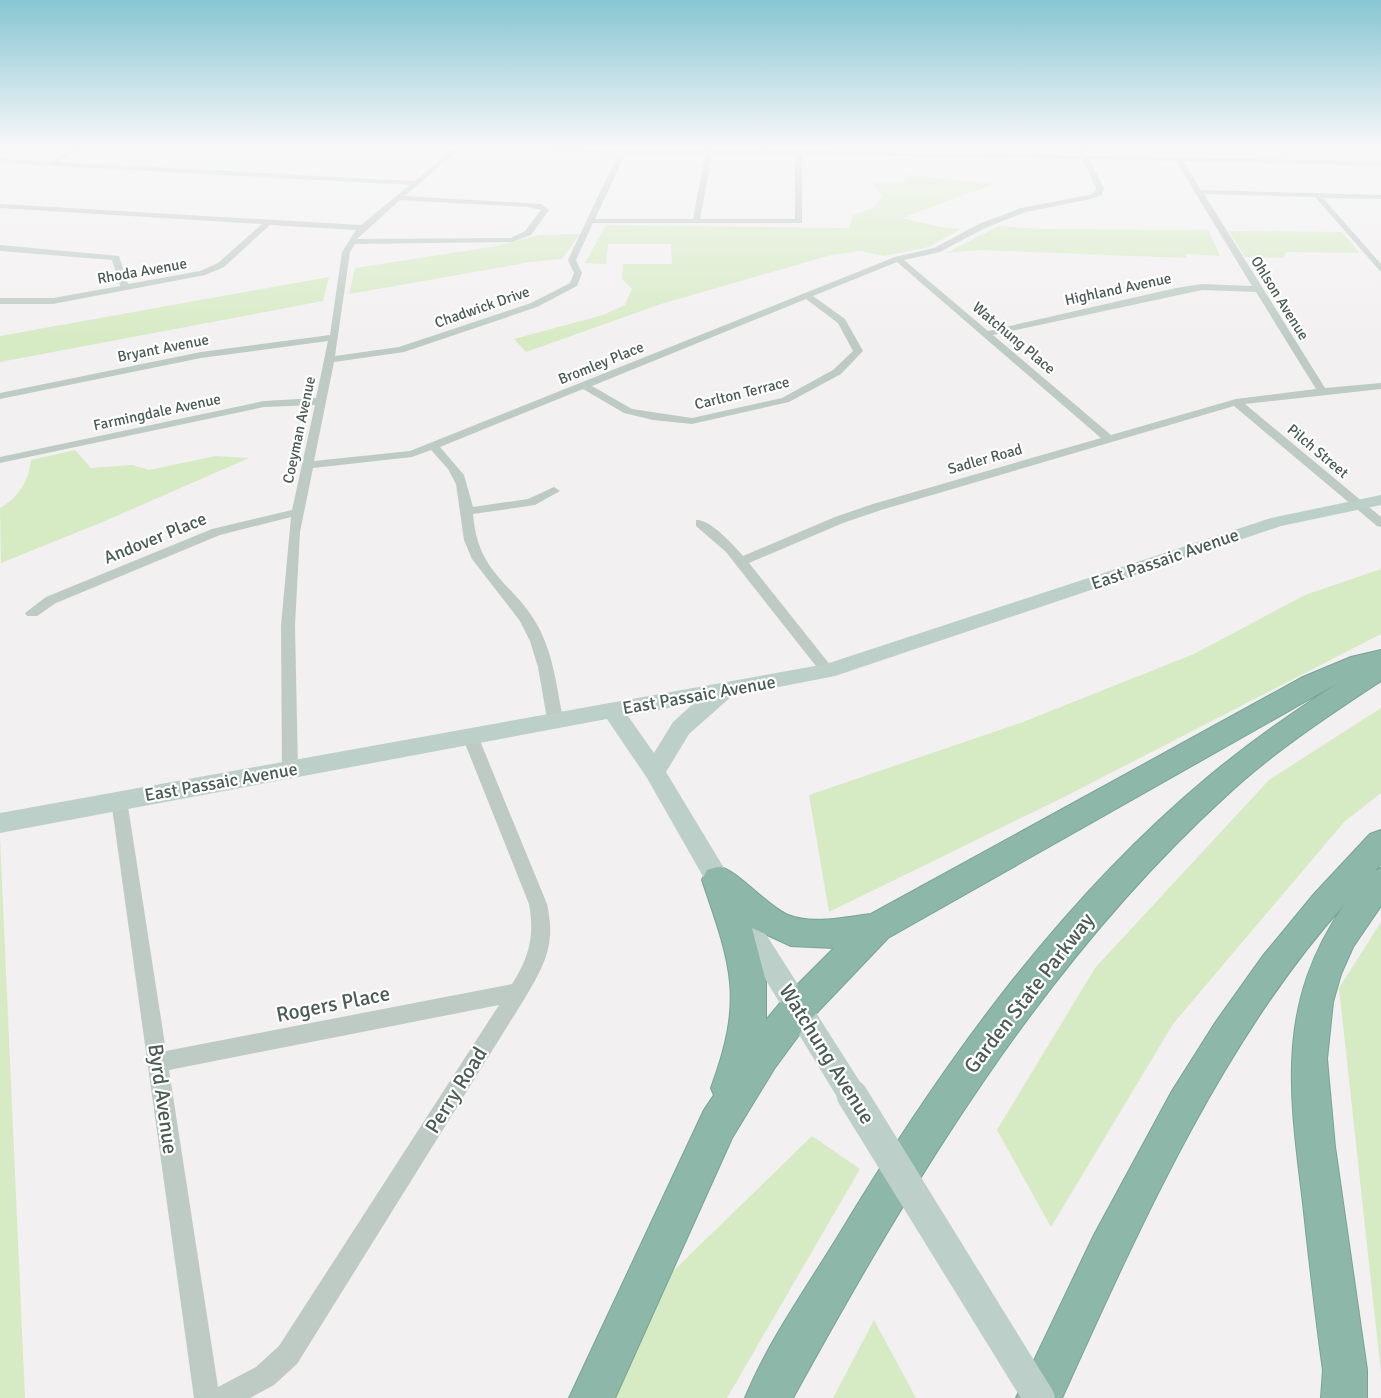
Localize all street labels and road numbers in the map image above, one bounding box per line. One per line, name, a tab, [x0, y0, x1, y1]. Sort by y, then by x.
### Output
street label: Ohlson Avenue	[1247, 253, 1313, 343]
street label: Rhoda Avenue	[96, 254, 188, 288]
street label: Highland Avenue	[1063, 269, 1173, 309]
street label: Chadwick Drive	[432, 282, 532, 332]
street label: Watchung Place	[969, 298, 1059, 378]
street label: Bryant Avenue	[116, 330, 210, 366]
street label: Bromley Place	[556, 338, 646, 388]
street label: Carlton Terrace	[693, 373, 791, 413]
street label: Coeyman Avenue	[279, 375, 319, 485]
street label: Farmingdale Avenue	[91, 390, 223, 434]
street label: Pilch Street	[1284, 420, 1352, 482]
street label: Sadler Road	[946, 440, 1024, 478]
street label: Andover Place	[100, 507, 210, 569]
street label: East Passaic Avenue	[1088, 523, 1242, 595]
street label: East Passaic Avenue	[621, 671, 777, 719]
street label: East Passaic Avenue	[143, 758, 299, 806]
street label: Garden State Parkway	[958, 907, 1100, 1078]
street label: Watchung Avenue	[773, 979, 881, 1129]
street label: Rogers Place	[274, 980, 392, 1028]
street label: Byrd Avenue	[142, 1042, 184, 1156]
street label: Perry Road	[419, 1042, 493, 1138]

